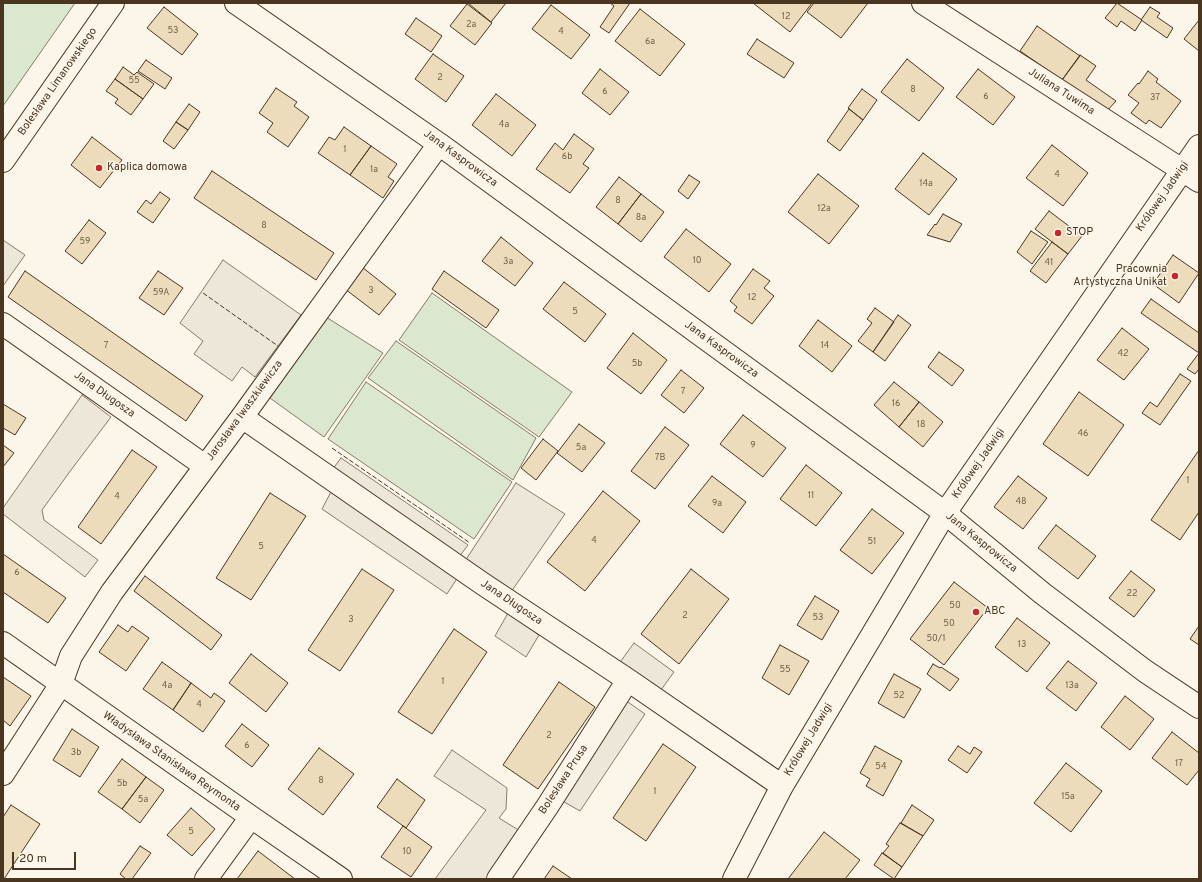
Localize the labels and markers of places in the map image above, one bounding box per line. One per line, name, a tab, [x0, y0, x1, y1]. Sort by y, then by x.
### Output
place label: Kaplica domowa	[107, 161, 187, 175]
marker: Kaplica domowa	[94, 163, 104, 173]
place label: STOP	[1066, 226, 1093, 240]
marker: STOP	[1053, 228, 1063, 238]
place label: Pracownia Artystyczna Unikat	[1073, 263, 1167, 289]
marker: Pracownia Artystyczna Unikat	[1170, 271, 1180, 281]
place label: ABC	[984, 605, 1005, 619]
marker: ABC	[971, 607, 981, 617]

